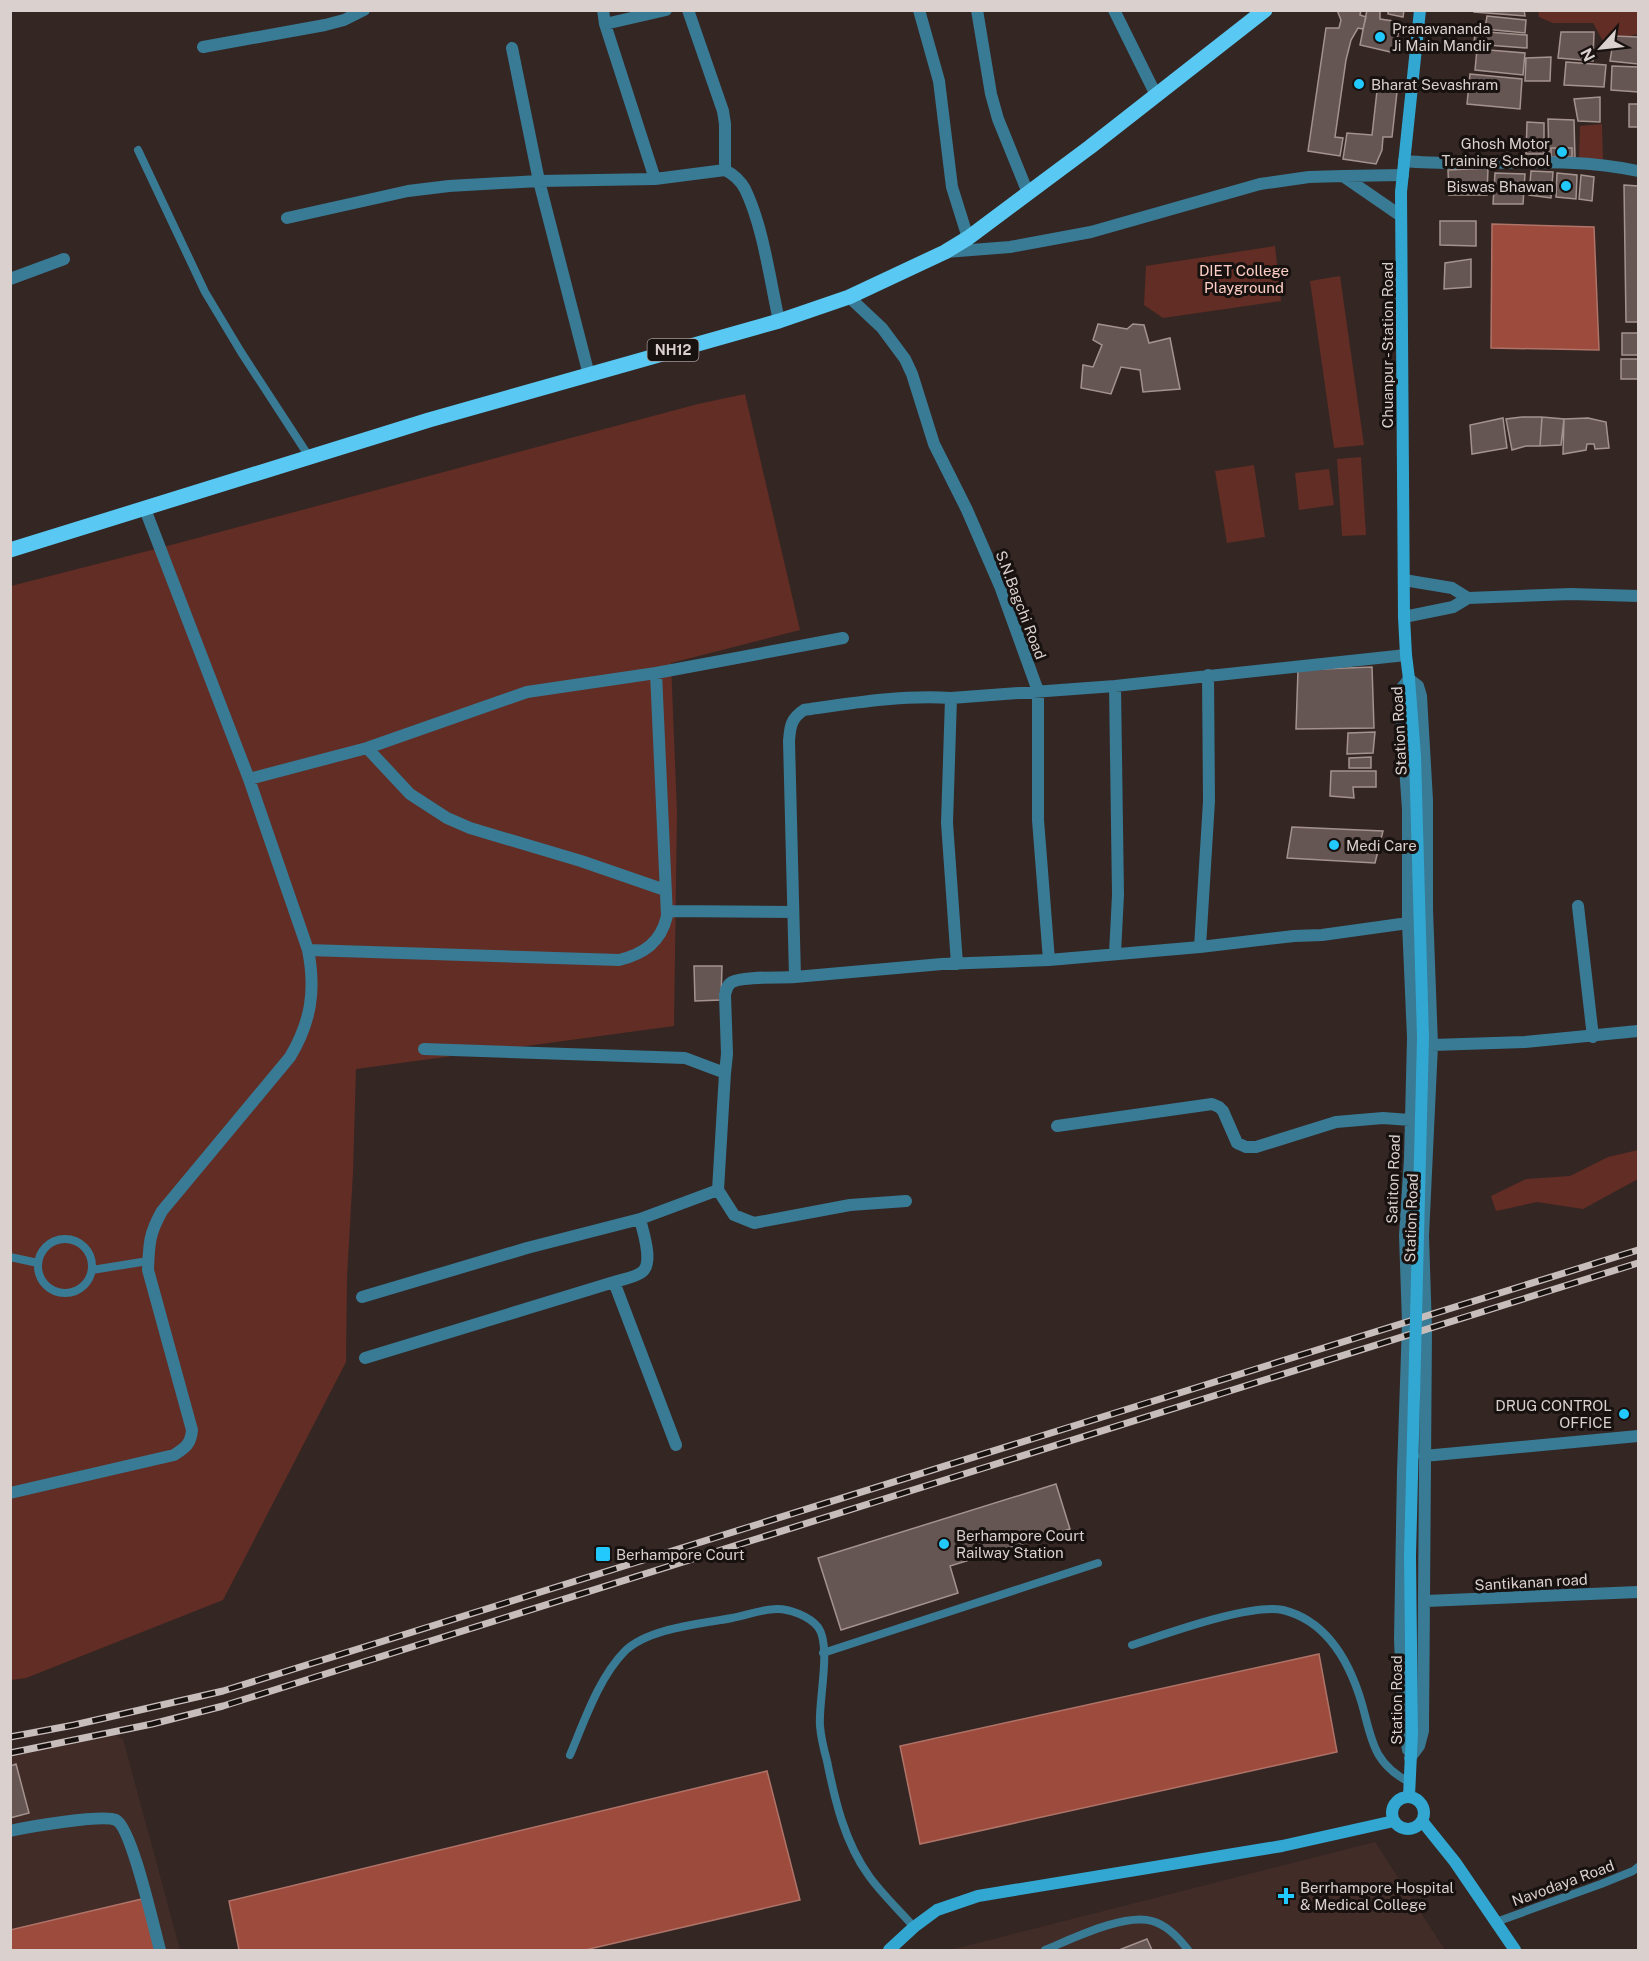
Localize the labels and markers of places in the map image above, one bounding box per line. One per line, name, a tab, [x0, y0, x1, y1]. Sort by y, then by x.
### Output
place label: Pranavananda Ji Main Mandir	[1392, 20, 1492, 54]
marker: Pranavananda Ji Main Mandir	[1373, 30, 1387, 44]
place label: Bharat Sevashram	[1371, 76, 1498, 93]
marker: Bharat Sevashram	[1352, 77, 1366, 91]
place label: Ghosh Motor Training School	[1442, 135, 1550, 169]
marker: Ghosh Motor Training School	[1555, 145, 1569, 159]
place label: Biswas Bhawan	[1447, 178, 1554, 195]
marker: Biswas Bhawan	[1559, 179, 1573, 193]
place label: Medi Care	[1346, 837, 1417, 854]
marker: Medi Care	[1327, 838, 1341, 852]
place label: DRUG CONTROL OFFICE	[1495, 1397, 1612, 1431]
marker: DRUG CONTROL OFFICE	[1617, 1407, 1631, 1421]
place label: Berhampore Court Railway Station	[956, 1527, 1085, 1561]
marker: Berhampore Court Railway Station	[937, 1537, 951, 1551]
marker: Berhampore Court	[594, 1545, 612, 1563]
place label: Berhampore Court	[616, 1546, 745, 1563]
place label: Berrhampore Hospital & Medical College	[1300, 1879, 1454, 1913]
marker: Berrhampore Hospital & Medical College	[1277, 1887, 1295, 1905]

